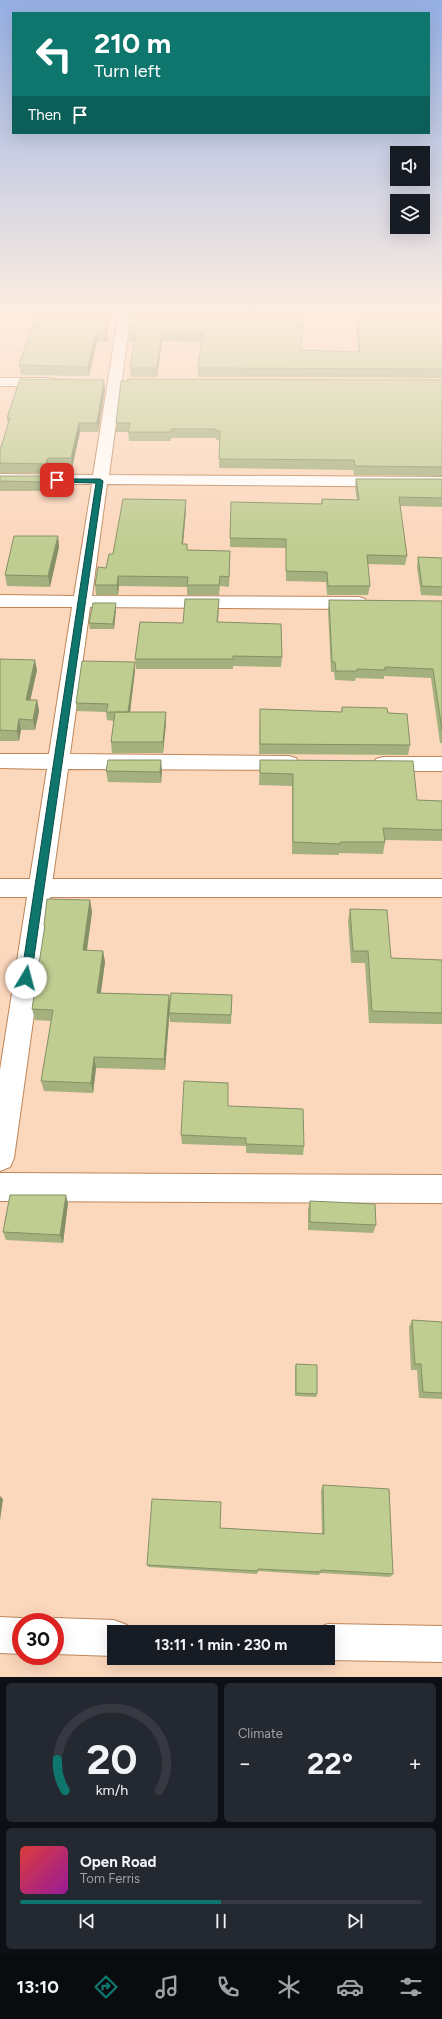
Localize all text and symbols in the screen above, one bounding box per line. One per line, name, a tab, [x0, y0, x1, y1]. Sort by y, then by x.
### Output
text: 210 m	[94, 26, 171, 60]
icon: left	[28, 28, 80, 80]
text: Turn left	[94, 60, 161, 82]
icon: arrive	[69, 104, 91, 126]
text: Then	[28, 106, 61, 124]
map controls	[390, 146, 430, 234]
button: sound	[390, 146, 430, 186]
button: layers	[390, 194, 430, 234]
pin	[40, 463, 74, 497]
icon: arrive	[46, 469, 68, 491]
position arrow	[5, 957, 47, 999]
speed limit sign: 30	[12, 1613, 64, 1665]
text: 13:11 · 1 min · 230 m	[155, 1636, 287, 1654]
text: Climate	[238, 1726, 283, 1741]
text: 20	[86, 1733, 138, 1783]
text: 22°	[307, 1745, 353, 1782]
text: −	[238, 1750, 252, 1777]
text: +	[408, 1750, 422, 1777]
text: km/h	[96, 1780, 128, 1798]
text: Open Road	[80, 1853, 157, 1871]
text: Tom Ferris	[80, 1871, 140, 1886]
icon: previous	[76, 1910, 98, 1932]
icon: pause	[210, 1910, 232, 1932]
icon: next	[344, 1910, 366, 1932]
icon: directions	[92, 1973, 120, 2001]
icon: music	[153, 1973, 181, 2001]
icon: phone	[214, 1973, 242, 2001]
icon: climate	[275, 1973, 303, 2001]
icon: car	[336, 1973, 364, 2001]
icon: filters	[397, 1973, 425, 2001]
text: 13:10	[17, 1976, 59, 1998]

